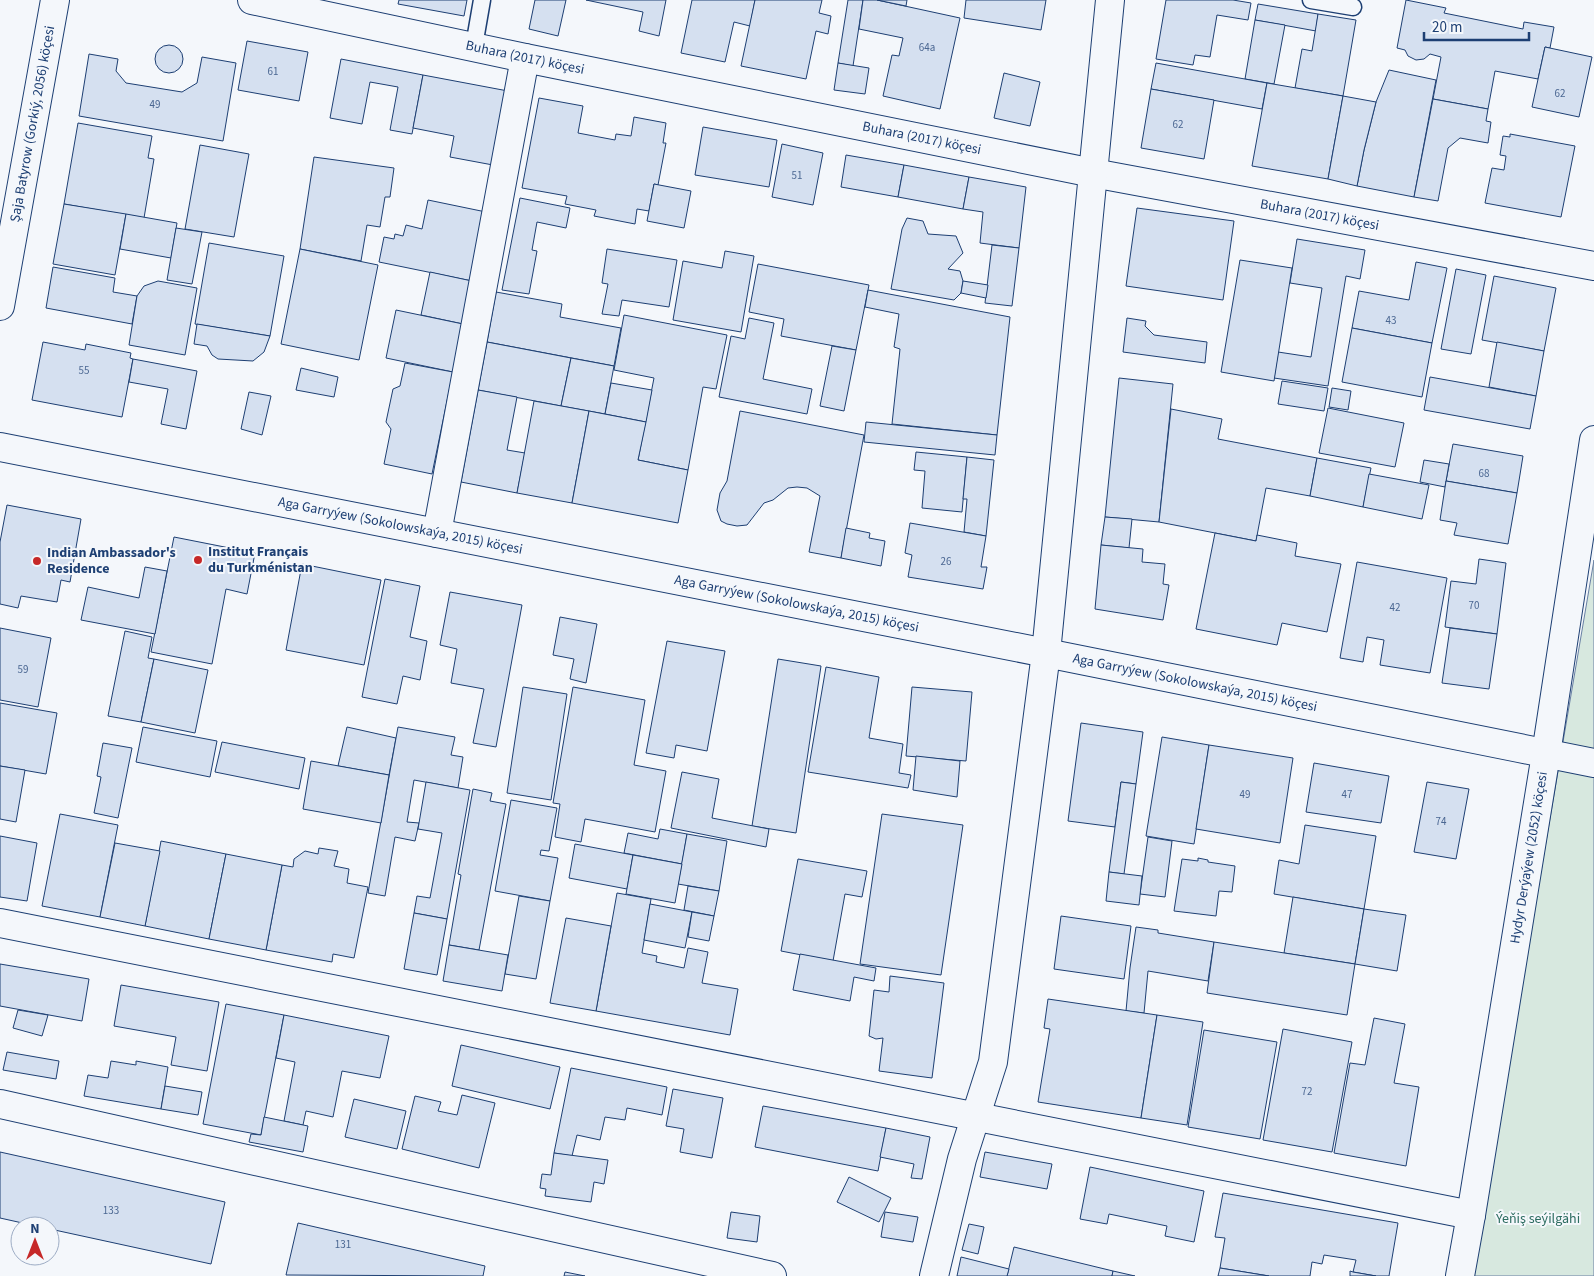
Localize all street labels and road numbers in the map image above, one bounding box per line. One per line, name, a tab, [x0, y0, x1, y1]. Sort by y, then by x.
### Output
street label: Şaja Batyrow (Gorkiý, 2056) köçesi	[5, 24, 60, 224]
street label: Buhara (2017) köçesi	[464, 36, 586, 80]
street label: Buhara (2017) köçesi	[861, 117, 983, 160]
street label: Buhara (2017) köçesi	[1258, 194, 1381, 236]
street label: Aga Garryýew (Sokolowskaýa, 2015) köçesi	[276, 492, 524, 560]
street label: Aga Garryýew (Sokolowskaýa, 2015) köçesi	[673, 570, 921, 638]
street label: Aga Garryýew (Sokolowskaýa, 2015) köçesi	[1071, 649, 1319, 717]
street label: Hydyr Derýaýew (2052) köçesi	[1505, 770, 1553, 945]

